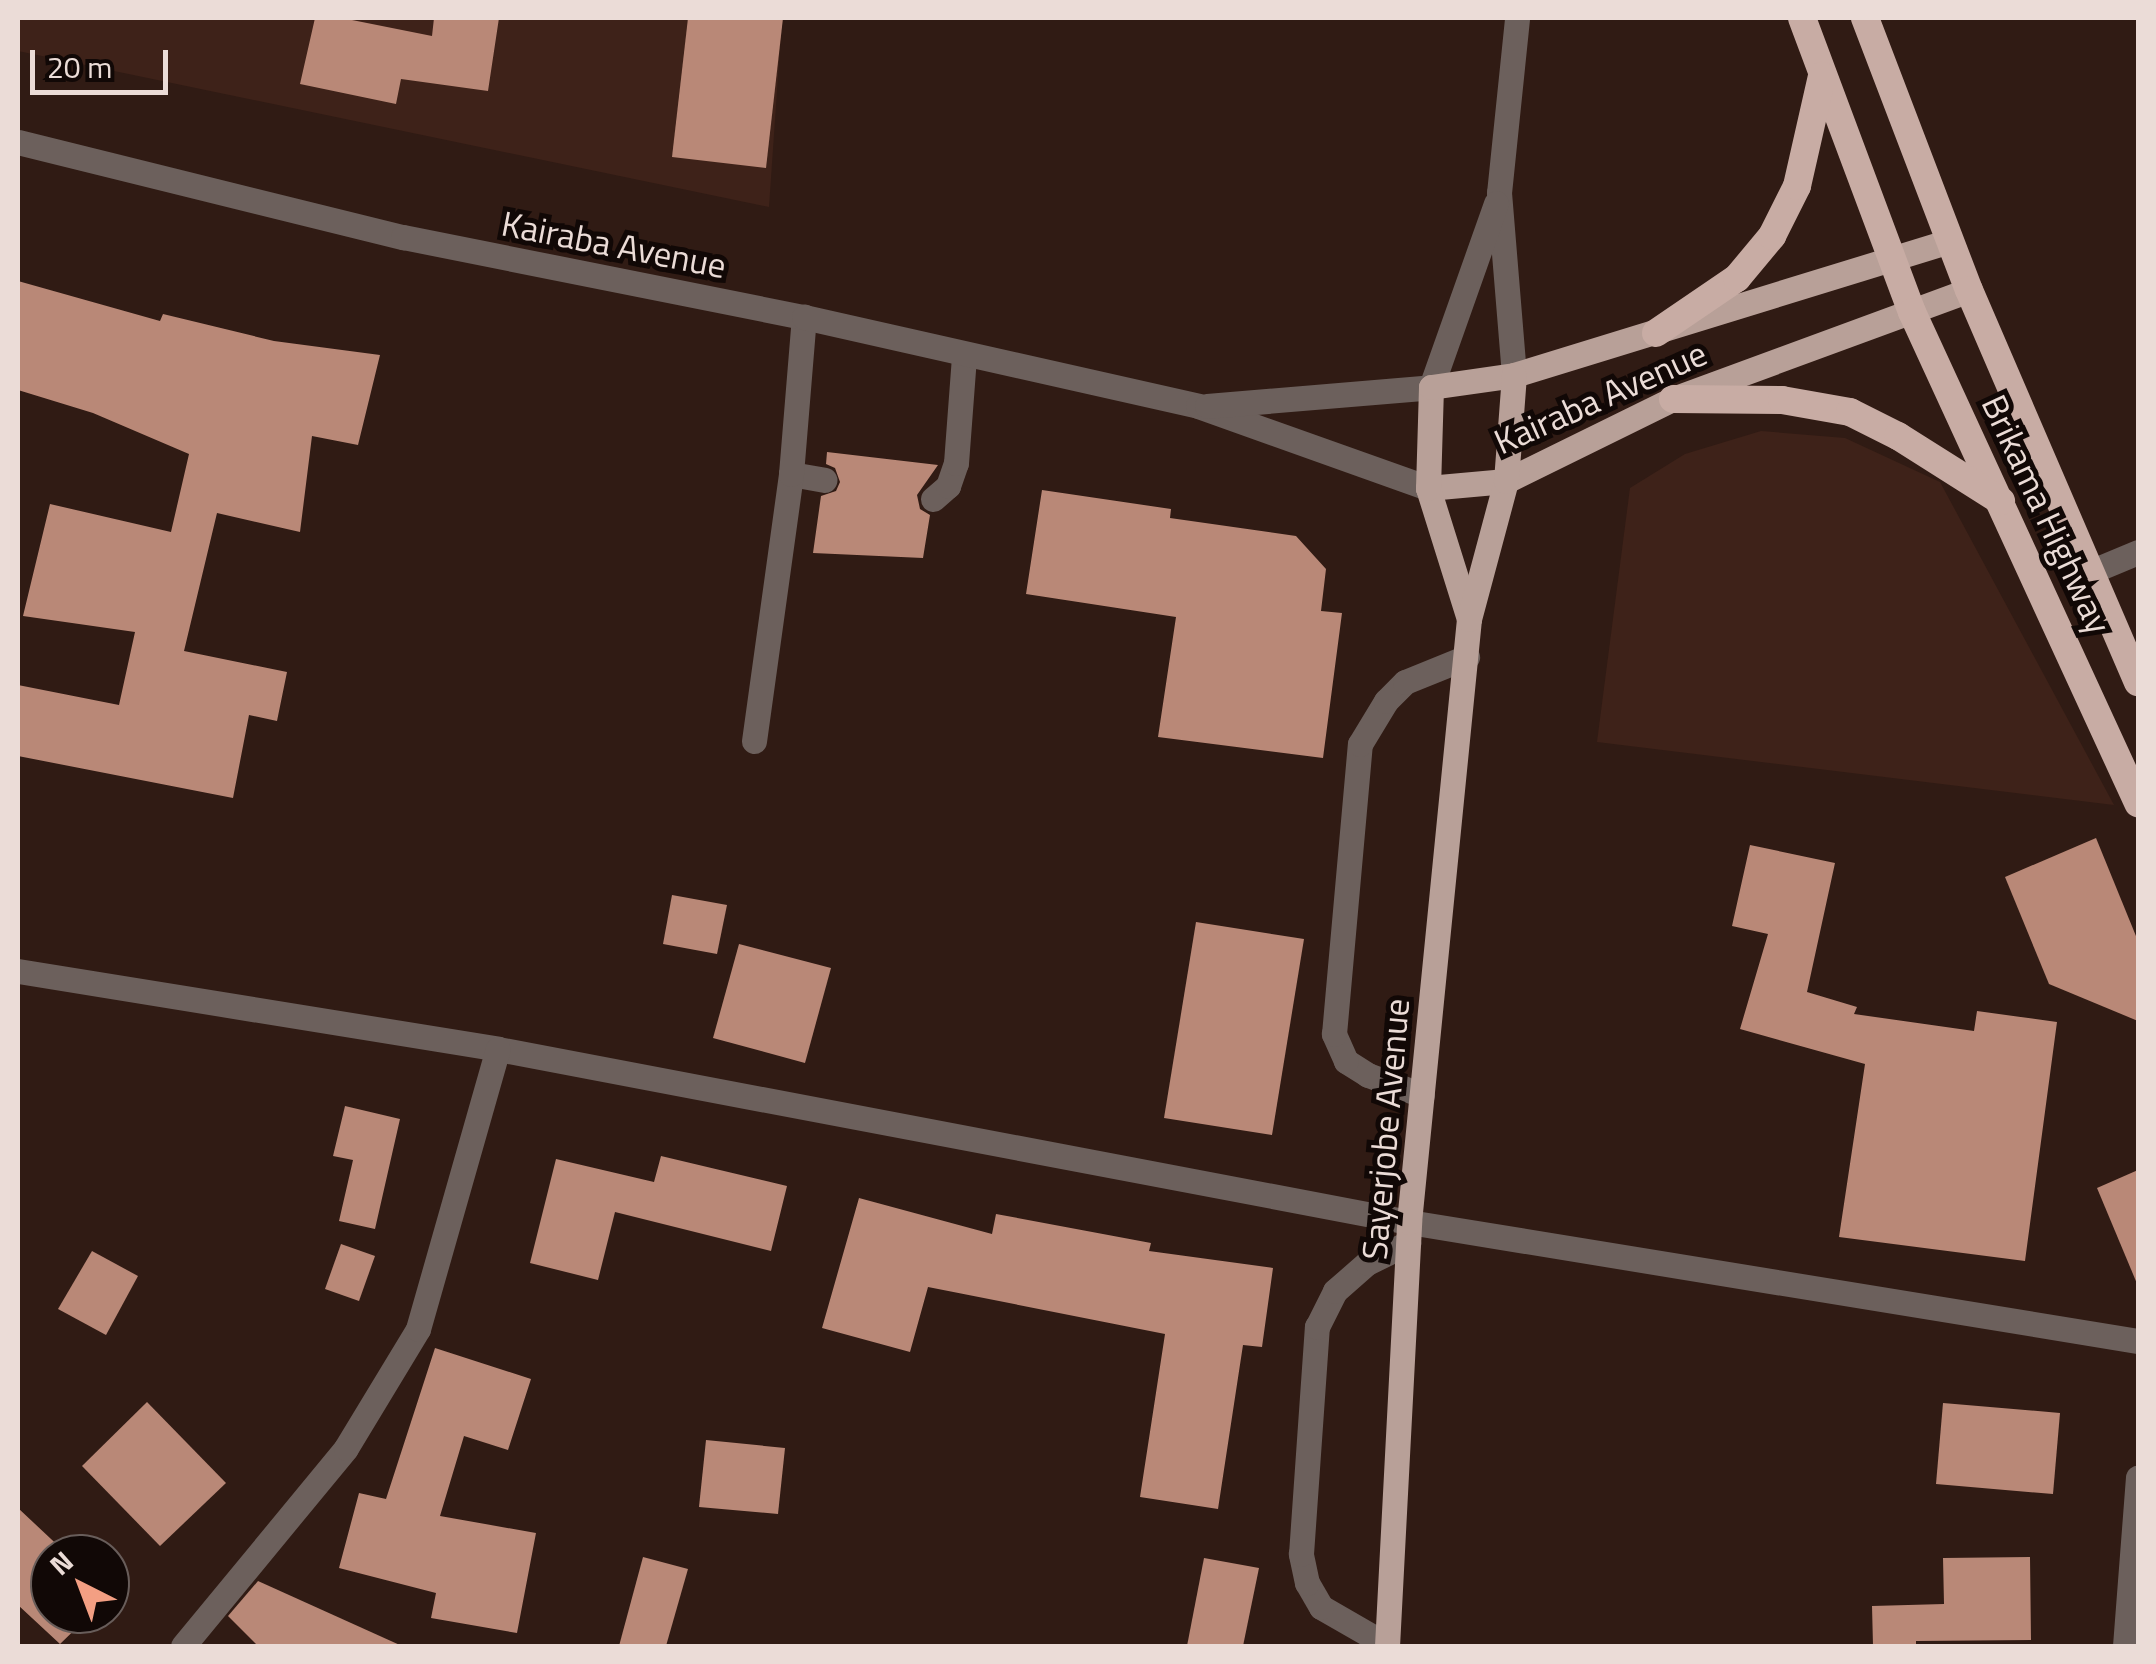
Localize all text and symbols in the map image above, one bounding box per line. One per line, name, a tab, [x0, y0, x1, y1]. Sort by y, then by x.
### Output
scale bar	[35, 30, 172, 92]
text: 20 m	[47, 44, 112, 90]
street label: Kairaba Avenue	[498, 202, 730, 286]
street label: Kairaba Avenue	[1487, 331, 1713, 463]
street label: Brikama Highway	[1973, 388, 2121, 640]
street label: Sayerjobe Avenue	[1353, 997, 1417, 1261]
north arrow	[30, 1534, 130, 1634]
text: N	[39, 1540, 83, 1585]

